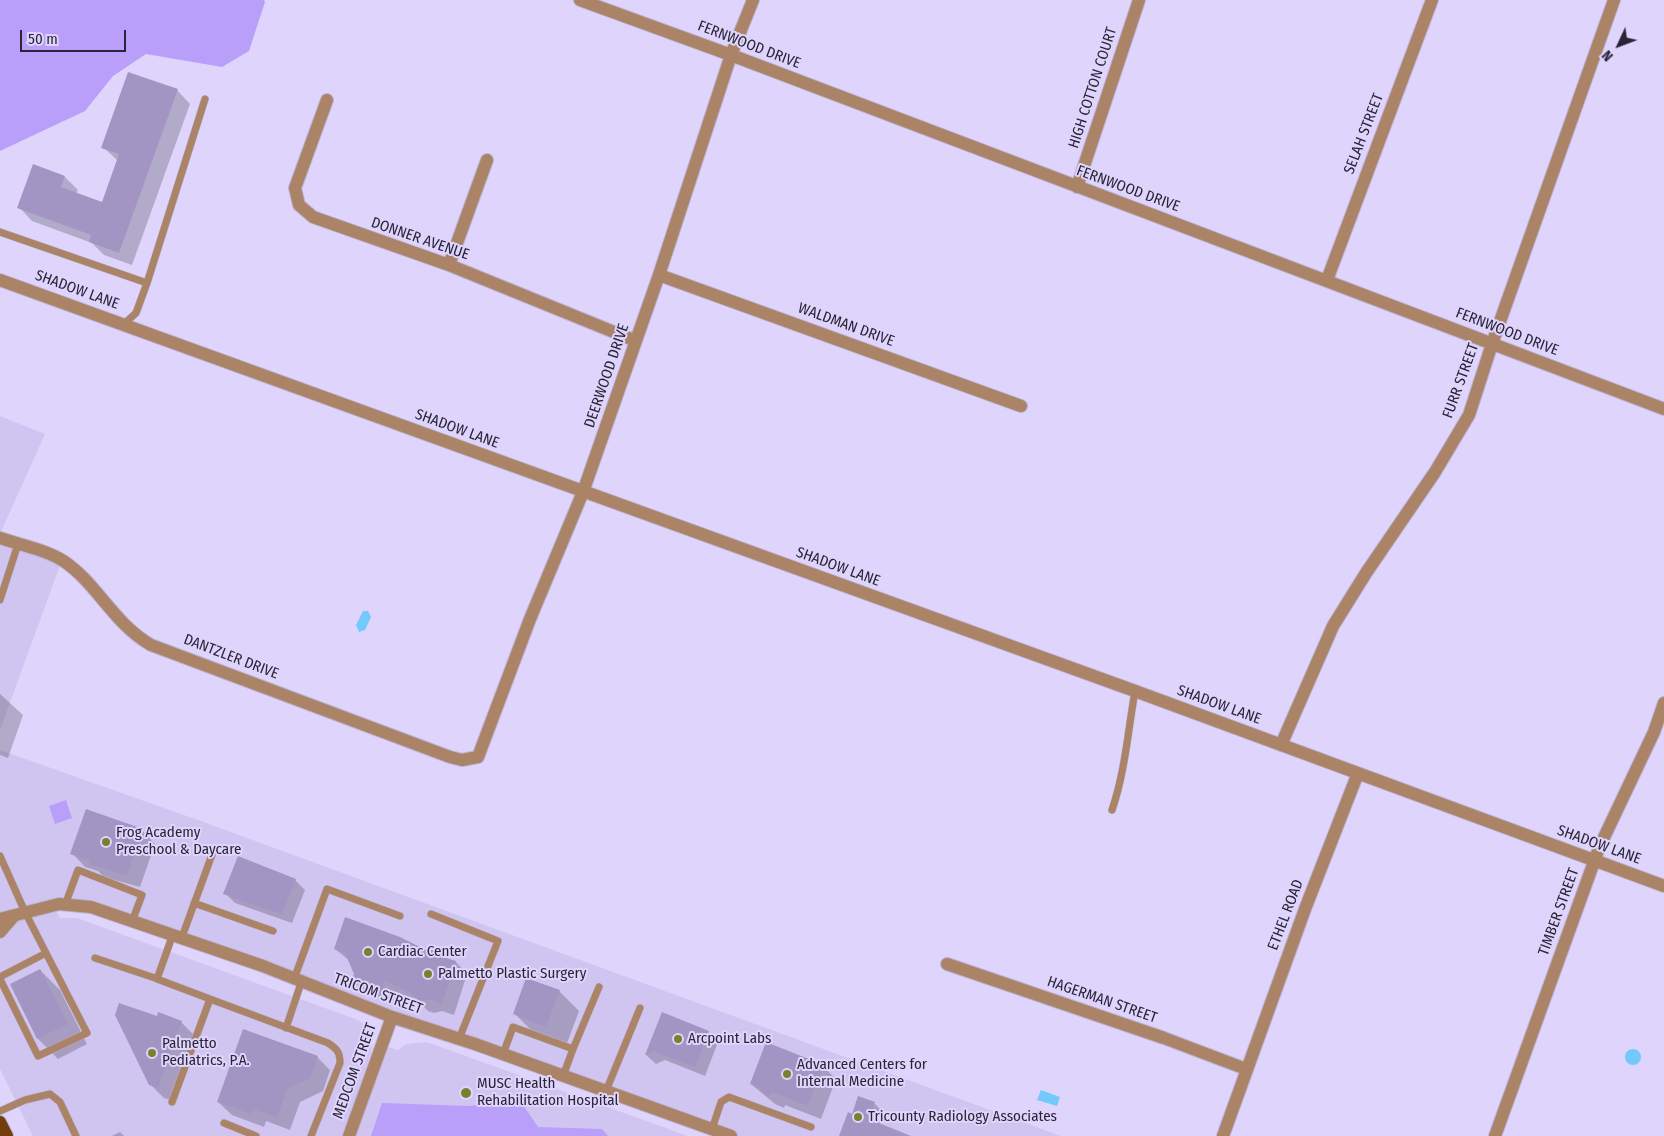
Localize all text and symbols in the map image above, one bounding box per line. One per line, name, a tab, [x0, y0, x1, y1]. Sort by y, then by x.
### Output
street label: FERNWOOD DRIVE	[695, 17, 803, 73]
scale bar	[22, 20, 129, 52]
north arrow	[1594, 20, 1644, 70]
street label: HIGH COTTON COURT	[1065, 25, 1121, 151]
text: 50 m	[28, 30, 58, 48]
text: N	[1599, 47, 1617, 64]
street label: SELAH STREET	[1340, 91, 1388, 177]
street label: FERNWOOD DRIVE	[1074, 162, 1182, 216]
street label: DONNER AVENUE	[369, 214, 471, 264]
street label: SHADOW LANE	[33, 266, 121, 314]
street label: WALDMAN DRIVE	[795, 299, 897, 351]
street label: FERNWOOD DRIVE	[1453, 304, 1561, 360]
street label: DEERWOOD DRIVE	[581, 322, 633, 430]
street label: FURR STREET	[1439, 341, 1483, 421]
street label: SHADOW LANE	[413, 405, 501, 453]
street label: SHADOW LANE	[794, 543, 882, 591]
street label: DANTZLER DRIVE	[181, 631, 281, 683]
street label: SHADOW LANE	[1175, 681, 1263, 729]
street label: SHADOW LANE	[1555, 821, 1643, 869]
place label: Frog Academy Preschool & Daycare	[116, 824, 241, 859]
marker: Frog Academy Preschool & Daycare	[100, 836, 112, 848]
street label: TIMBER STREET	[1535, 866, 1583, 958]
street label: ETHEL ROAD	[1264, 877, 1308, 953]
place label: Cardiac Center	[378, 943, 467, 961]
marker: Cardiac Center	[362, 946, 374, 958]
place label: Palmetto Plastic Surgery	[438, 965, 586, 983]
marker: Palmetto Plastic Surgery	[422, 968, 434, 980]
street label: TRICOM STREET	[331, 970, 425, 1018]
street label: HAGERMAN STREET	[1045, 973, 1159, 1027]
street label: MEDCOM STREET	[329, 1021, 381, 1121]
place label: Arcpoint Labs	[688, 1030, 771, 1048]
marker: Arcpoint Labs	[672, 1033, 684, 1045]
place label: Palmetto Pediatrics, P.A.	[162, 1035, 250, 1070]
marker: Palmetto Pediatrics, P.A.	[146, 1047, 158, 1059]
place label: Advanced Centers for Internal Medicine	[797, 1056, 927, 1091]
marker: Advanced Centers for Internal Medicine	[781, 1068, 793, 1080]
place label: MUSC Health Rehabilitation Hospital	[477, 1075, 618, 1110]
marker: MUSC Health Rehabilitation Hospital	[459, 1086, 473, 1100]
place label: Tricounty Radiology Associates	[868, 1108, 1057, 1126]
marker: Tricounty Radiology Associates	[852, 1111, 864, 1123]

